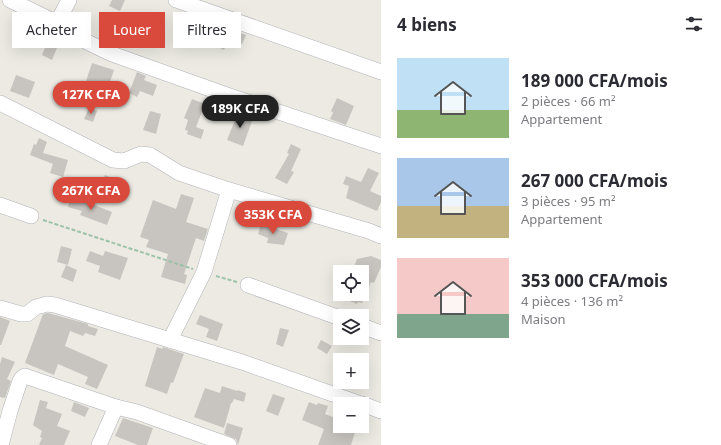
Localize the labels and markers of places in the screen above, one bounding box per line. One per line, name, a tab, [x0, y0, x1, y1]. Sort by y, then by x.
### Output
pin: 127K CFA	[50, 81, 132, 115]
pin: 189K CFA	[199, 95, 281, 129]
pin: 267K CFA	[50, 177, 132, 211]
pin: 353K CFA	[232, 201, 314, 235]

